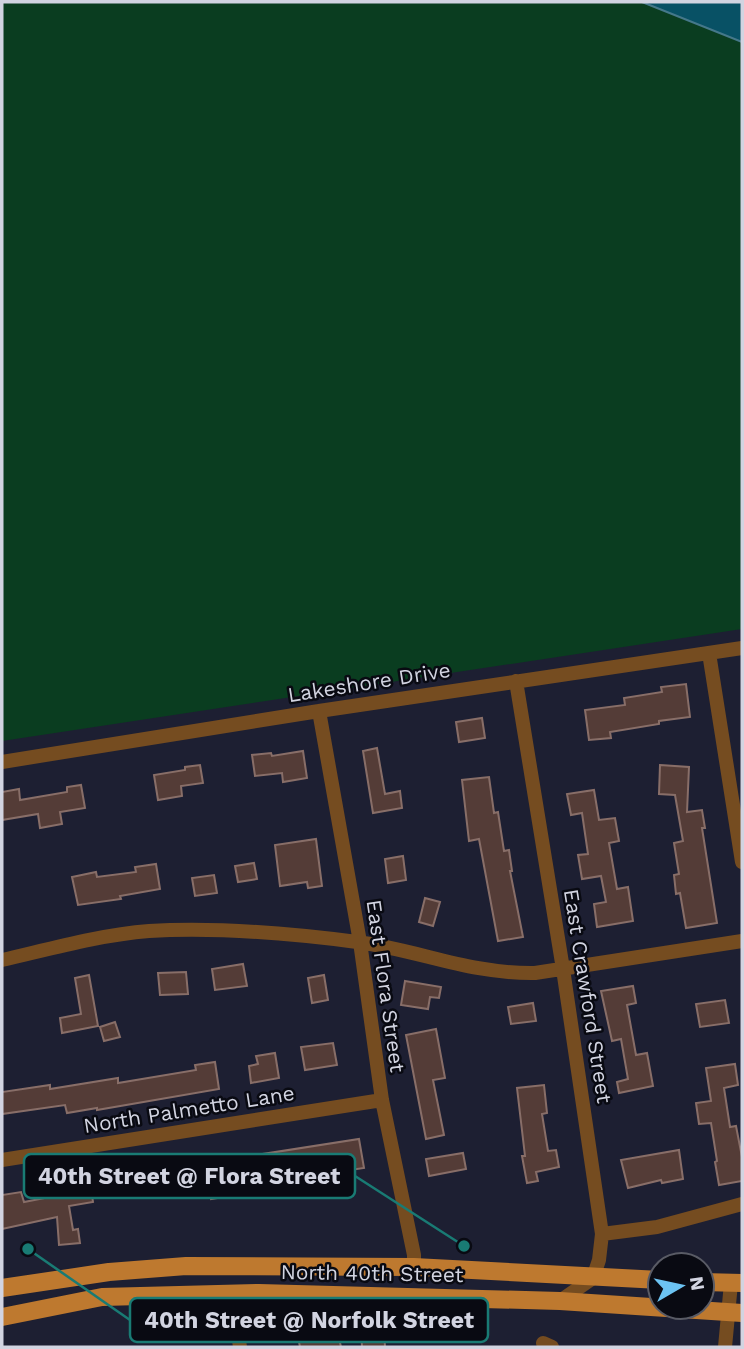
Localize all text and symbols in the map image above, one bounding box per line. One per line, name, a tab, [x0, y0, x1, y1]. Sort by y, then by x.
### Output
street label: Lakeshore Drive	[286, 657, 452, 707]
street label: East Crawford Street	[559, 887, 617, 1105]
street label: East Flora Street	[361, 898, 411, 1074]
street label: North Palmetto Lane	[82, 1080, 296, 1138]
callout: 40th Street @ Flora Street	[24, 1154, 355, 1198]
text: 40th Street @ Flora Street	[38, 1163, 340, 1190]
north arrow	[646, 1251, 716, 1321]
street label: North 40th Street	[280, 1259, 464, 1287]
text: N	[685, 1275, 710, 1292]
callout: 40th Street @ Norfolk Street	[130, 1298, 488, 1342]
text: 40th Street @ Norfolk Street	[144, 1307, 474, 1334]

